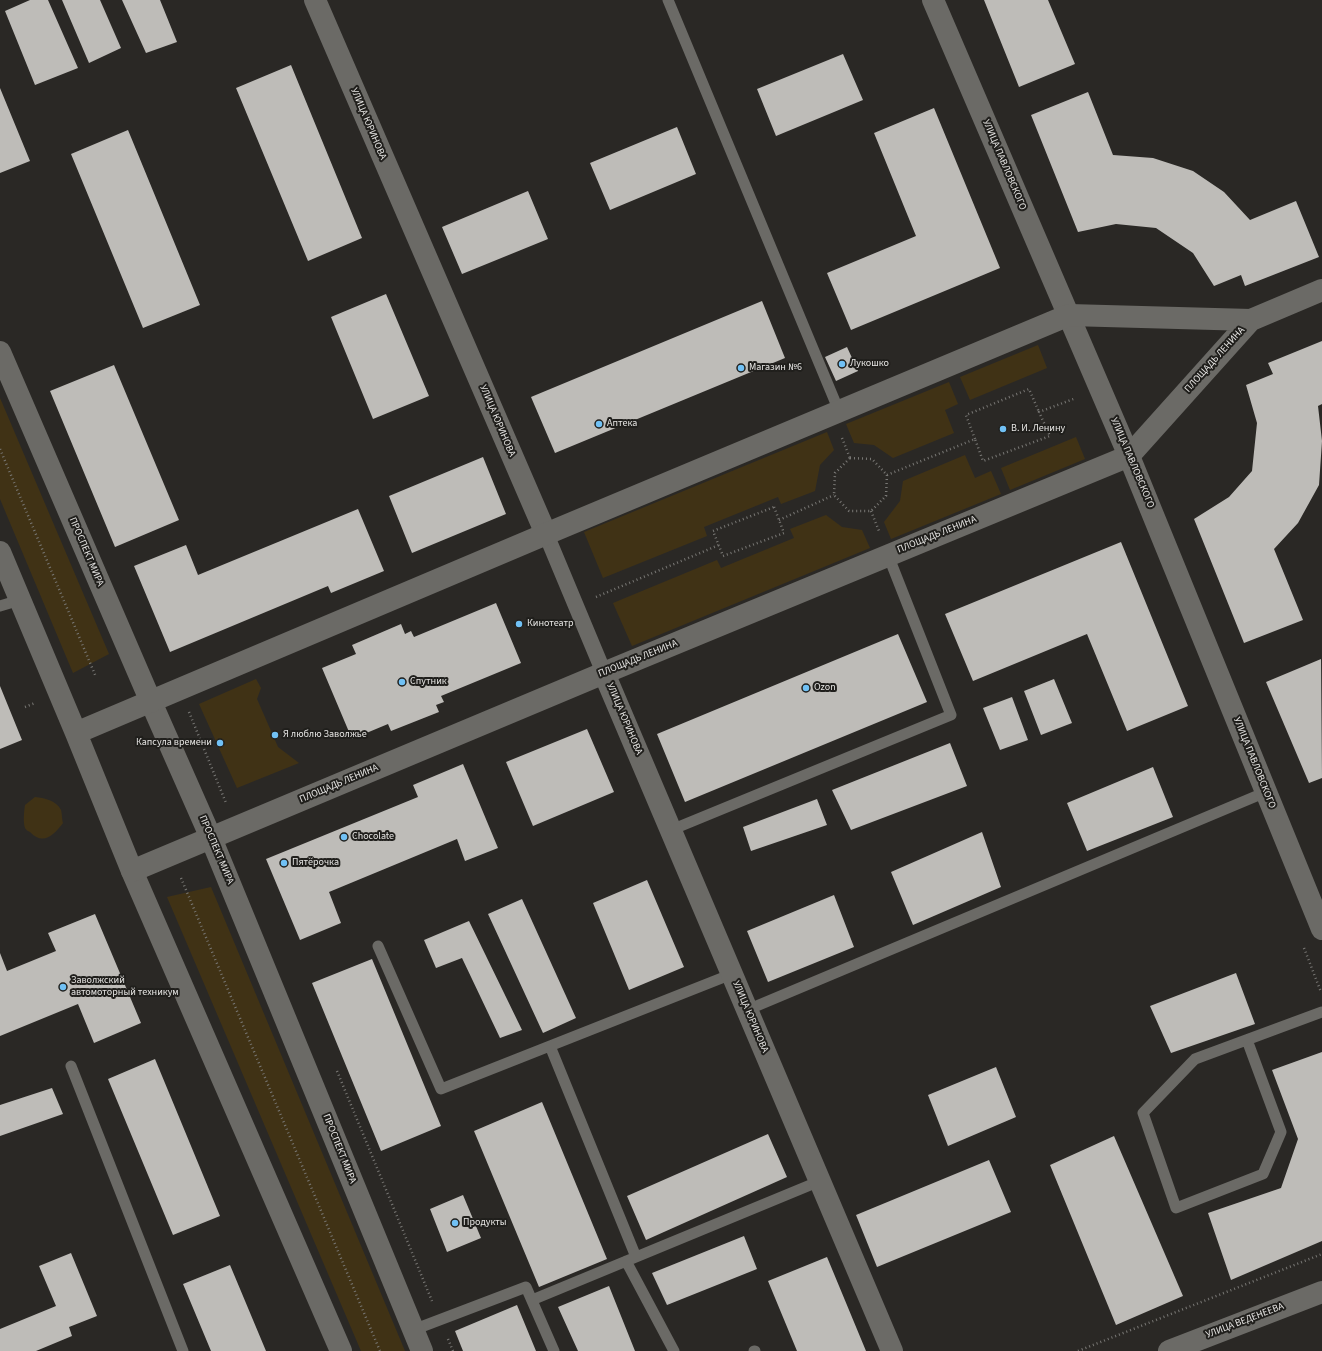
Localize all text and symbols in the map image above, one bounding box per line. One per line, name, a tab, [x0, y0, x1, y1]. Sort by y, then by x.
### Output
street label: УЛИЦА ЮРИНОВА	[347, 86, 389, 162]
street label: УЛИЦА ПАВЛОВСКОГО	[980, 118, 1028, 212]
street label: ПЛОЩАДЬ ЛЕНИНА	[1182, 325, 1248, 395]
place label: Лукошко	[850, 358, 889, 370]
marker: Лукошко	[837, 359, 847, 369]
place label: Магазин №6	[749, 362, 802, 374]
marker: Магазин №6	[736, 363, 746, 373]
street label: УЛИЦА ЮРИНОВА	[476, 383, 518, 459]
street label: УЛИЦА ПАВЛОВСКОГО	[1108, 416, 1156, 510]
place label: Аптека	[607, 418, 637, 430]
marker: Аптека	[594, 419, 604, 429]
place label: В. И. Ленину	[1011, 423, 1065, 435]
marker: В. И. Ленину	[998, 424, 1008, 434]
street label: ПЛОЩАДЬ ЛЕНИНА	[896, 514, 978, 556]
street label: ПРОСПЕКТ МИРА	[66, 516, 106, 588]
place label: Кинотеатр	[527, 618, 574, 630]
marker: Кинотеатр	[514, 619, 524, 629]
street label: ПЛОЩАДЬ ЛЕНИНА	[597, 638, 679, 680]
place label: Спутник	[410, 676, 447, 688]
marker: Спутник	[397, 677, 407, 687]
street label: УЛИЦА ЮРИНОВА	[603, 681, 645, 757]
place label: Ozon	[814, 682, 836, 694]
marker: Ozon	[801, 683, 811, 693]
street label: УЛИЦА ПАВЛОВСКОГО	[1230, 716, 1278, 810]
place label: Я люблю Заволжье	[283, 729, 367, 741]
marker: Я люблю Заволжье	[270, 730, 280, 740]
place label: Капсула времени	[136, 737, 212, 749]
marker: Капсула времени	[215, 738, 225, 748]
street label: ПЛОЩАДЬ ЛЕНИНА	[298, 762, 380, 806]
street label: ПРОСПЕКТ МИРА	[196, 814, 236, 886]
place label: Chocolate	[352, 831, 394, 843]
marker: Chocolate	[339, 832, 349, 842]
place label: Пятёрочка	[292, 857, 339, 869]
marker: Пятёрочка	[279, 858, 289, 868]
place label: Заволжский автомоторный техникум	[71, 975, 179, 998]
street label: УЛИЦА ЮРИНОВА	[729, 979, 771, 1055]
marker: Заволжский автомоторный техникум	[58, 982, 68, 992]
street label: ПРОСПЕКТ МИРА	[320, 1113, 358, 1185]
place label: Продукты	[463, 1217, 506, 1229]
marker: Продукты	[450, 1218, 460, 1228]
street label: УЛИЦА ВЕДЕНЕЕВА	[1204, 1301, 1286, 1341]

